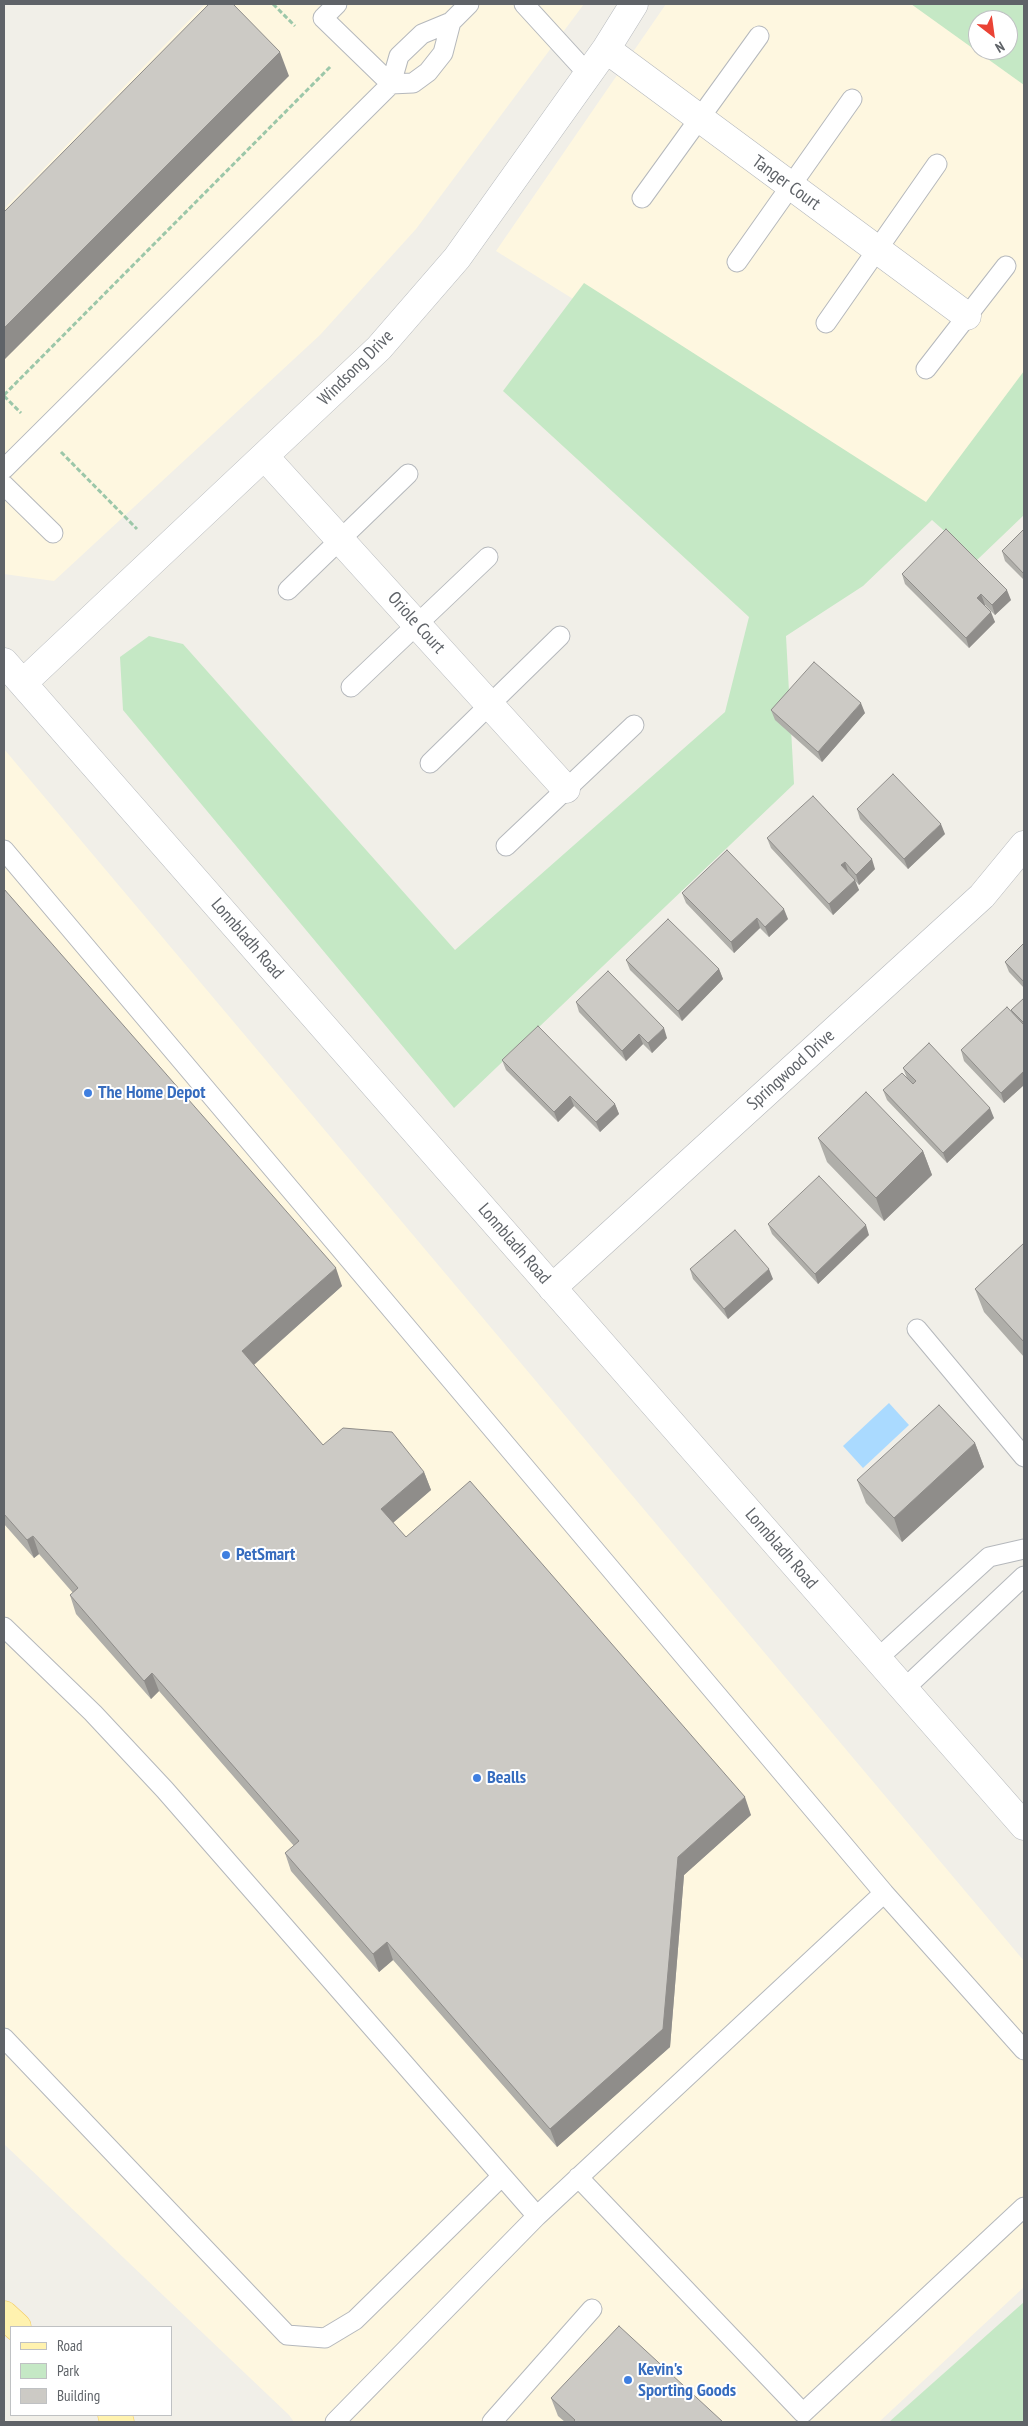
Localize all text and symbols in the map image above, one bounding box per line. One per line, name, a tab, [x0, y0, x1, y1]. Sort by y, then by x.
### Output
north arrow	[968, 10, 1018, 60]
text: N	[992, 37, 1008, 57]
street label: Tanger Court	[748, 151, 824, 215]
street label: Windsong Drive	[314, 326, 398, 410]
street label: Oriole Court	[383, 588, 449, 658]
street label: Lonnbladh Road	[206, 894, 288, 984]
street label: Springwood Drive	[743, 1025, 839, 1115]
place label: The Home Depot	[98, 1082, 206, 1104]
marker: The Home Depot	[82, 1087, 94, 1099]
street label: Lonnbladh Road	[473, 1199, 555, 1289]
street label: Lonnbladh Road	[740, 1504, 822, 1594]
place label: PetSmart	[236, 1544, 295, 1566]
marker: PetSmart	[220, 1549, 232, 1561]
place label: Bealls	[487, 1767, 526, 1789]
marker: Bealls	[471, 1772, 483, 1784]
legend	[10, 2326, 172, 2416]
text: Road	[57, 2336, 83, 2355]
place label: Kevin's Sporting Goods	[638, 2359, 736, 2402]
text: Park	[57, 2361, 79, 2380]
marker: Kevin's Sporting Goods	[622, 2374, 634, 2386]
text: Building	[57, 2386, 100, 2405]

